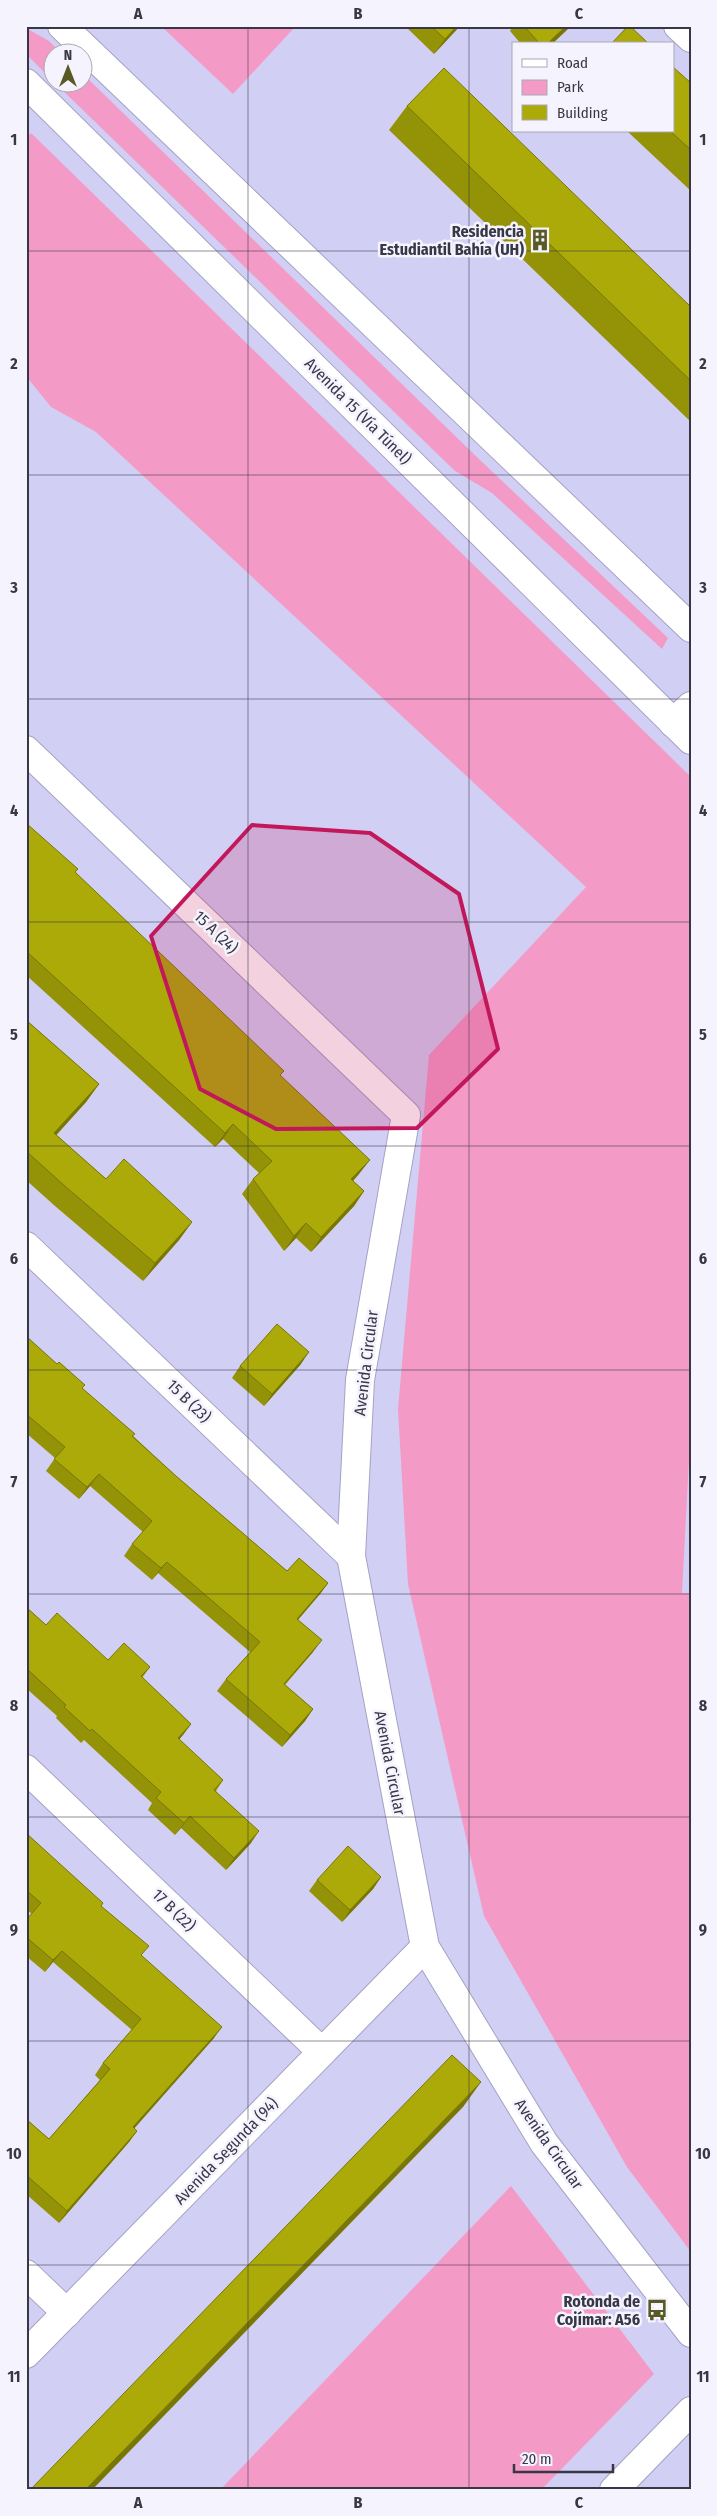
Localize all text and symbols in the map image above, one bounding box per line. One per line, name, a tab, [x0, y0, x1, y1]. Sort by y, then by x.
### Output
text: A	[133, 4, 143, 23]
text: B	[354, 4, 363, 23]
text: C	[575, 4, 584, 23]
north arrow	[42, 42, 92, 92]
legend	[512, 42, 674, 132]
text: N	[64, 47, 72, 64]
text: Road	[557, 54, 588, 72]
text: Park	[557, 78, 584, 96]
text: Building	[557, 104, 608, 122]
text: 1	[11, 130, 17, 149]
text: 1	[700, 130, 706, 149]
place label: Residencia Estudiantil Bahía (UH)	[380, 222, 524, 259]
building icon: Residencia Estudiantil Bahía (UH)	[527, 227, 553, 253]
text: 2	[9, 354, 18, 373]
street label: Avenida 15 (Vía Túnel)	[301, 354, 415, 468]
text: 2	[698, 354, 707, 373]
text: 3	[9, 578, 18, 597]
text: 3	[698, 578, 707, 597]
text: 4	[10, 801, 18, 820]
text: 4	[699, 801, 707, 820]
street label: 15 A (24)	[190, 907, 242, 958]
text: 5	[10, 1025, 18, 1044]
text: 5	[699, 1025, 707, 1044]
text: 6	[10, 1249, 18, 1268]
text: 6	[699, 1249, 707, 1268]
street label: Avenida Circular	[350, 1309, 382, 1417]
street label: 15 B (23)	[163, 1376, 215, 1427]
text: 7	[11, 1472, 18, 1491]
text: 7	[700, 1472, 707, 1491]
text: 8	[10, 1696, 19, 1715]
text: 8	[699, 1696, 708, 1715]
street label: Avenida Circular	[371, 1709, 410, 1817]
street label: 17 B (22)	[149, 1885, 200, 1935]
text: 9	[10, 1920, 18, 1939]
text: 9	[699, 1920, 707, 1939]
street label: Avenida Segunda (94)	[170, 2093, 282, 2208]
street label: Avenida Circular	[511, 2095, 587, 2193]
text: 10	[6, 2144, 22, 2163]
text: 10	[695, 2144, 711, 2163]
place label: Rotonda de Cojímar: A56	[557, 2292, 640, 2329]
bus stop icon: Rotonda de Cojímar: A56	[644, 2297, 670, 2323]
text: 11	[7, 2367, 21, 2386]
text: 11	[696, 2367, 710, 2386]
scale bar	[514, 2441, 613, 2473]
text: 20 m	[522, 2450, 552, 2468]
text: A	[133, 2493, 143, 2512]
text: B	[354, 2493, 363, 2512]
text: C	[575, 2493, 584, 2512]

